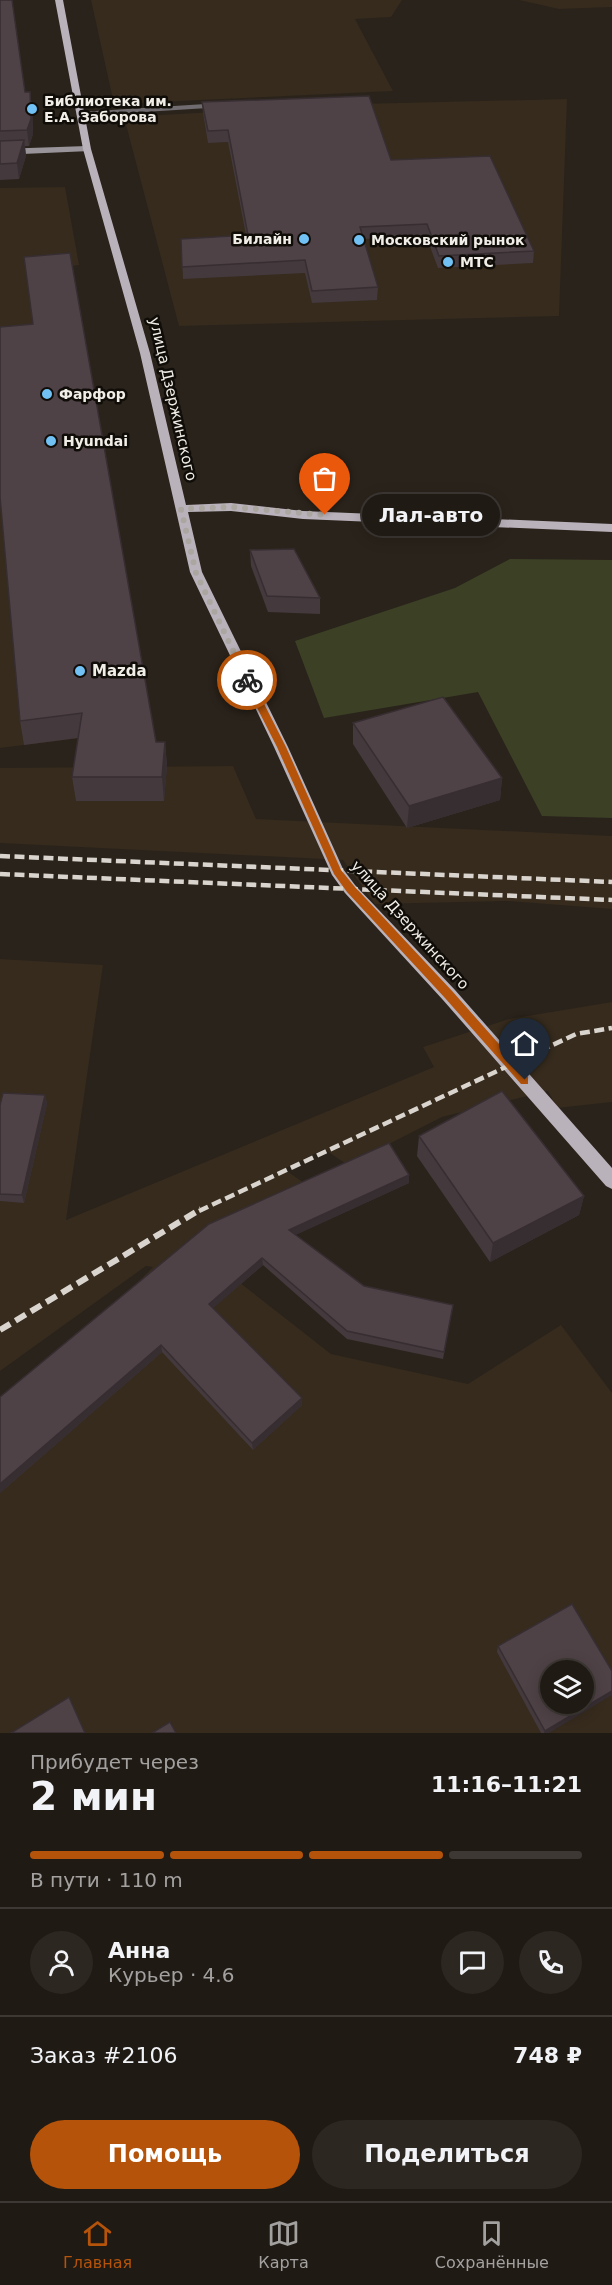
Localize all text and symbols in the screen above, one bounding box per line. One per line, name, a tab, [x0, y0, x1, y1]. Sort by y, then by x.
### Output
place label: Библиотека им. Е.А. Заборова	[44, 93, 172, 125]
marker: Библиотека им. Е.А. Заборова	[25, 102, 39, 116]
place label: Билайн	[232, 231, 292, 247]
marker: Билайн	[297, 232, 311, 246]
place label: Московский рынок	[371, 232, 525, 248]
marker: Московский рынок	[352, 233, 366, 247]
place label: МТС	[460, 254, 494, 270]
marker: МТС	[441, 255, 455, 269]
street label: улица Дзержинского	[145, 315, 201, 483]
place label: Фарфор	[59, 386, 126, 402]
marker: Фарфор	[40, 387, 54, 401]
place label: Hyundai	[63, 433, 128, 449]
marker: Hyundai	[44, 434, 58, 448]
pin	[299, 453, 350, 515]
icon: bag	[308, 462, 341, 495]
callout: Лал-авто	[361, 494, 499, 536]
text: Лал-авто	[379, 503, 483, 527]
courier	[217, 650, 277, 710]
place label: Mazda	[92, 662, 147, 680]
marker: Mazda	[73, 664, 87, 678]
icon: bike	[231, 664, 264, 697]
street label: улица Дзержинского	[347, 857, 473, 993]
pin	[499, 1018, 550, 1080]
icon: home	[508, 1027, 541, 1060]
map controls	[540, 1660, 594, 1714]
button: layers	[540, 1660, 594, 1714]
text: Прибудет через	[30, 1750, 199, 1774]
text: 11:16–11:21	[431, 1772, 582, 1797]
text: 2 мин	[30, 1774, 157, 1819]
text: В пути · 110 m	[30, 1868, 183, 1892]
button: person	[30, 1931, 93, 1994]
button: chat	[441, 1931, 504, 1994]
button: phone	[519, 1931, 582, 1994]
text: Анна	[108, 1938, 170, 1963]
text: Курьер · 4.6	[108, 1963, 234, 1987]
text: Заказ #2106	[30, 2043, 177, 2068]
text: 748 ₽	[513, 2043, 582, 2068]
button: Помощь	[30, 2120, 300, 2189]
button: Поделиться	[312, 2120, 582, 2189]
tab: Главная	[63, 2217, 132, 2272]
tab: Карта	[258, 2217, 309, 2272]
tab: Сохранённые	[435, 2217, 549, 2272]

